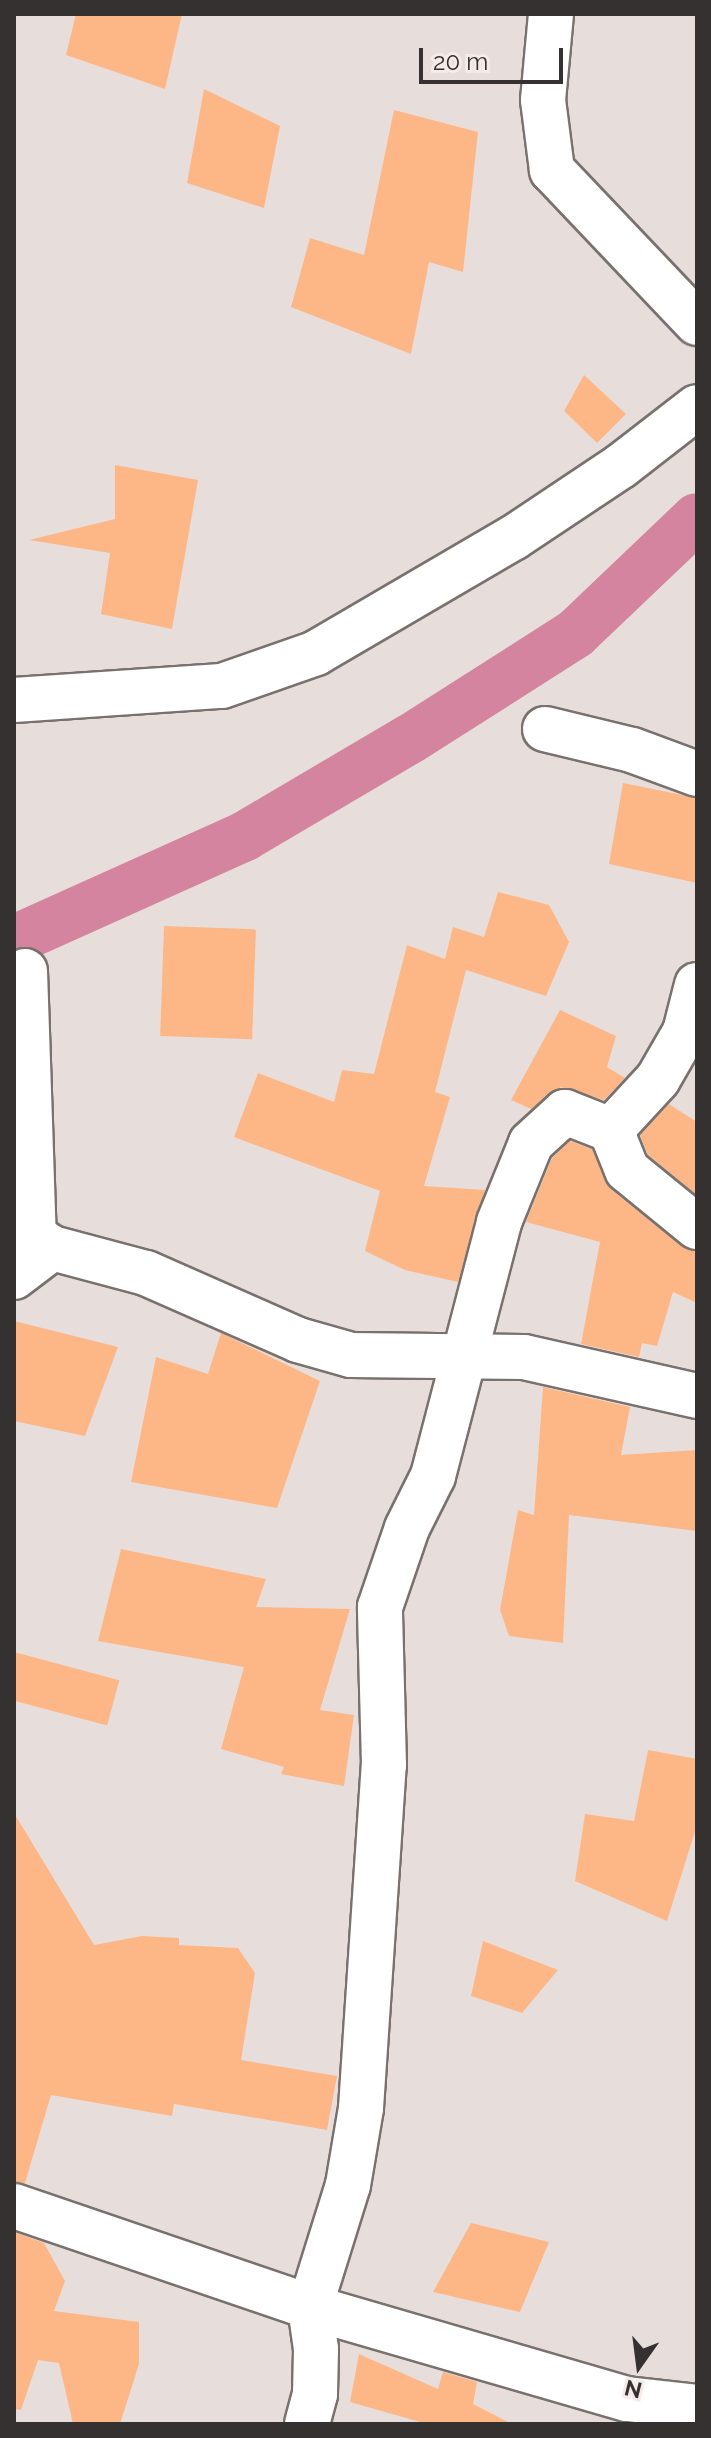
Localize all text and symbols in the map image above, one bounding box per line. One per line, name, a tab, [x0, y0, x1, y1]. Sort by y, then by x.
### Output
scale bar	[423, 32, 567, 82]
text: 20 m	[433, 47, 488, 76]
north arrow	[599, 2326, 679, 2406]
text: N	[622, 2375, 644, 2404]

